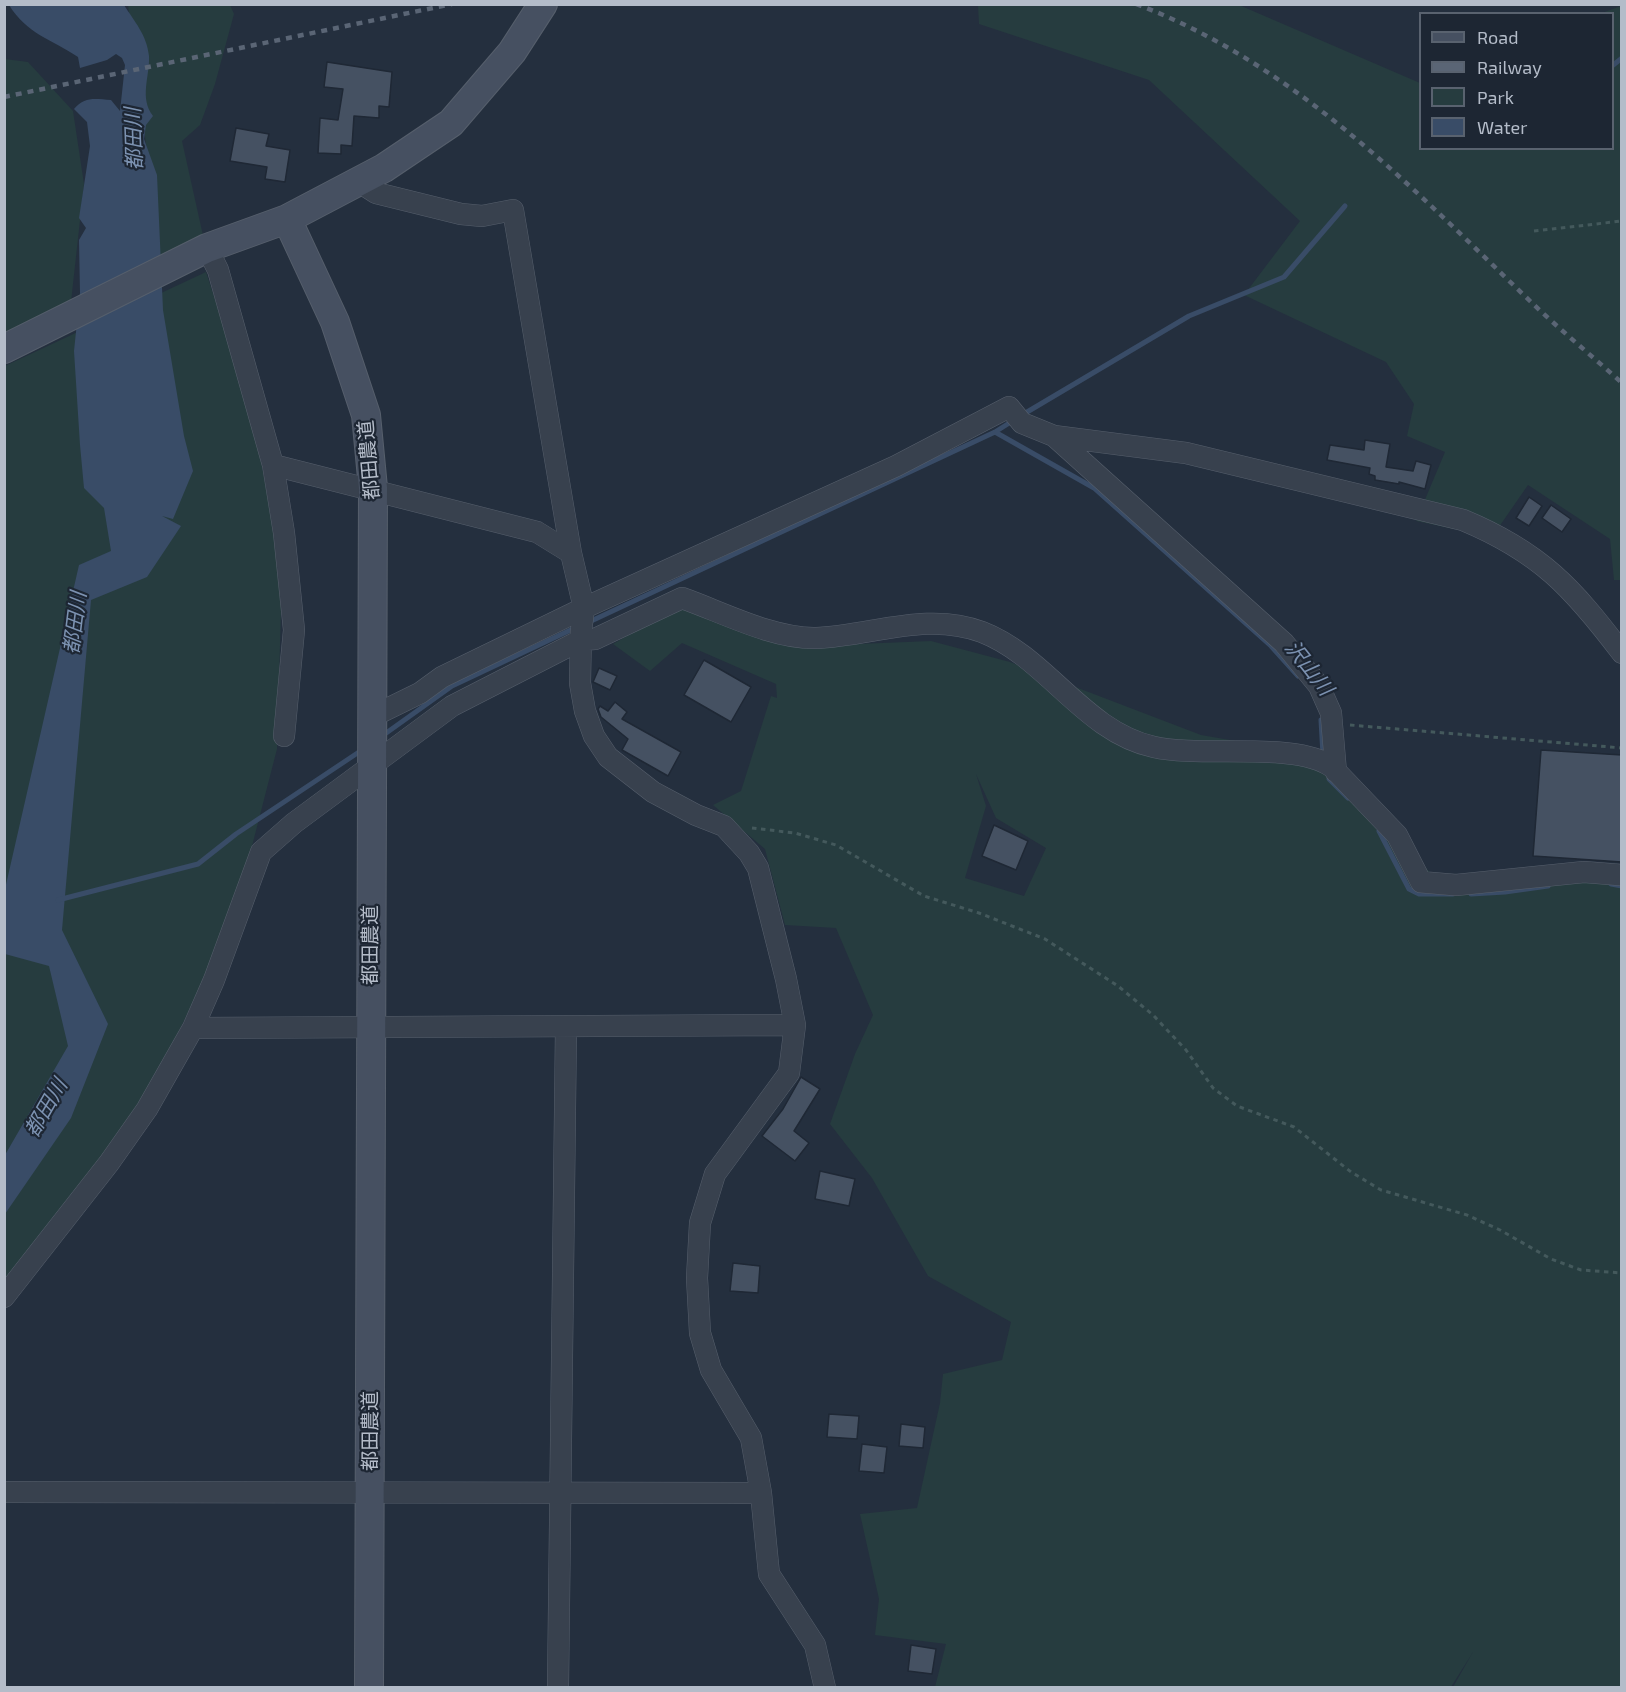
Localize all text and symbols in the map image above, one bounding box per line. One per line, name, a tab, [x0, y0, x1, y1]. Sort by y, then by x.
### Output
legend	[1419, 12, 1614, 150]
text: Road	[1477, 26, 1518, 48]
text: Railway	[1477, 56, 1542, 78]
text: Park	[1477, 86, 1514, 108]
water label: 都田川	[120, 107, 148, 171]
text: Water	[1477, 116, 1527, 138]
street label: 都田農道	[354, 419, 384, 501]
water label: 都田川	[59, 590, 91, 656]
water label: 沢山川	[1280, 635, 1338, 701]
street label: 都田農道	[358, 905, 382, 985]
water label: 都田川	[19, 1074, 73, 1142]
street label: 都田農道	[358, 1391, 382, 1471]

